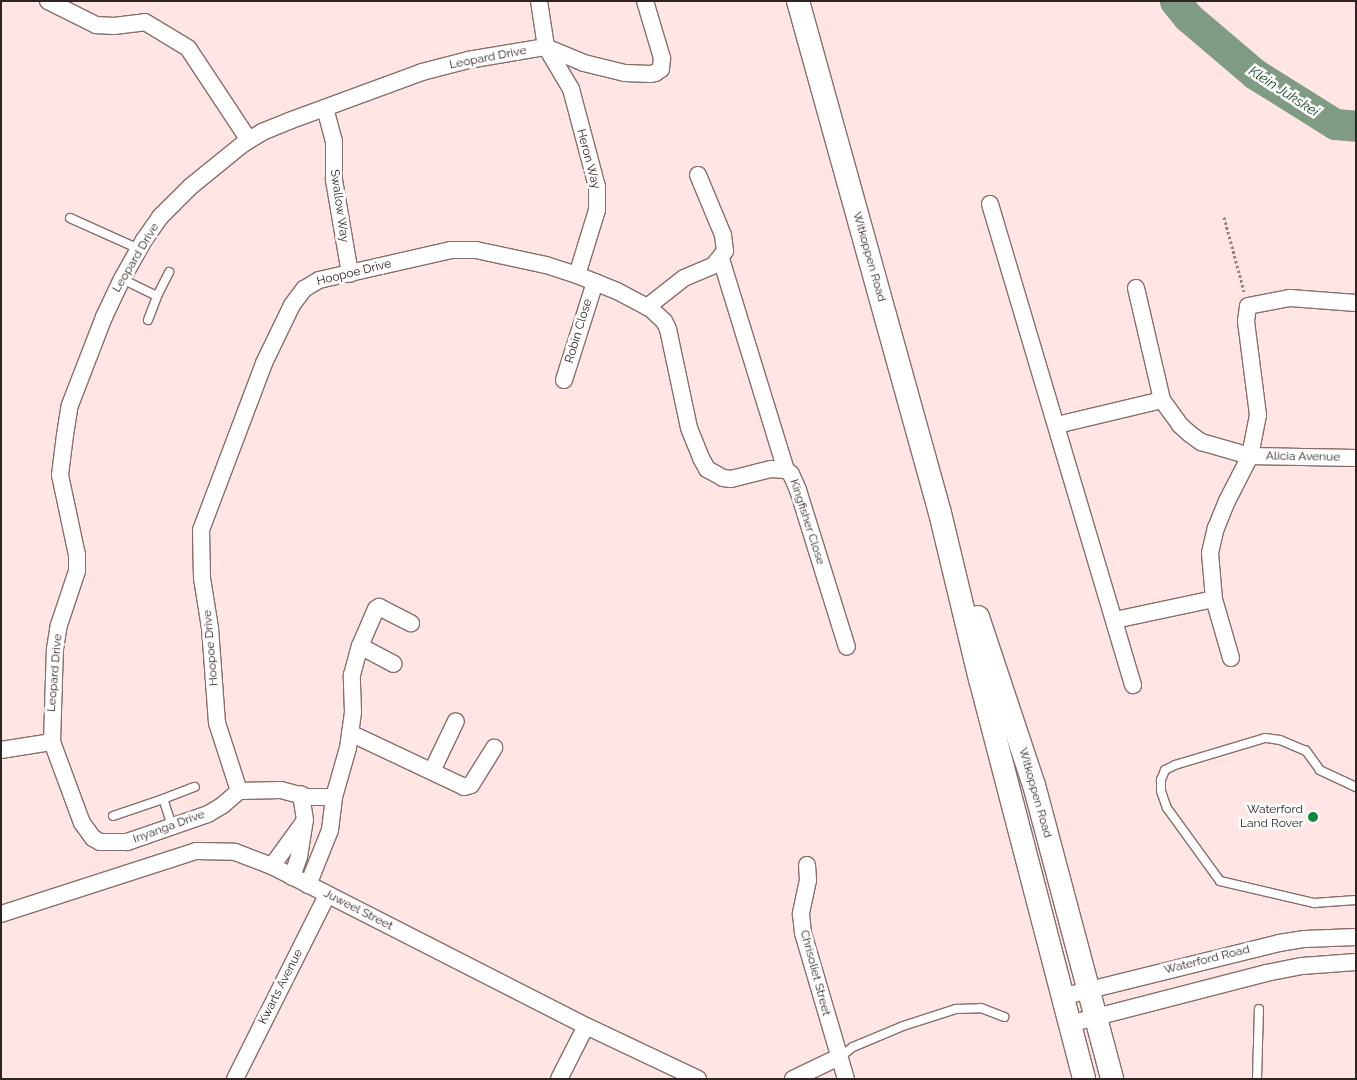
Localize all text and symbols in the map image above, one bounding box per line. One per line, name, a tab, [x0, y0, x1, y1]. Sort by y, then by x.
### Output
street label: Leopard Drive	[448, 43, 528, 73]
water label: Klein Jukskei	[1246, 62, 1322, 120]
street label: Heron Way	[573, 127, 603, 191]
street label: Swallow Way	[327, 168, 351, 244]
street label: Witkoppen Road	[849, 210, 889, 304]
street label: Leopard Drive	[110, 221, 162, 295]
street label: Hoopoe Drive	[315, 257, 393, 289]
street label: Robin Close	[562, 297, 596, 365]
street label: Alicia Avenue	[1265, 449, 1341, 465]
street label: Kingfisher Close	[786, 477, 828, 567]
street label: Hoopoe Drive	[201, 609, 221, 687]
street label: Leopard Drive	[44, 633, 66, 713]
street label: Witkoppen Road	[1015, 746, 1055, 840]
place label: Waterford Land Rover	[1240, 803, 1303, 831]
street label: Inyanga Drive	[131, 807, 207, 847]
marker: Waterford Land Rover	[1307, 811, 1319, 823]
street label: Juweel Street	[321, 886, 395, 934]
street label: Chrisoliet Street	[797, 929, 833, 1017]
street label: Waterford Road	[1163, 942, 1251, 978]
street label: Kwarts Avenue	[256, 947, 306, 1027]

